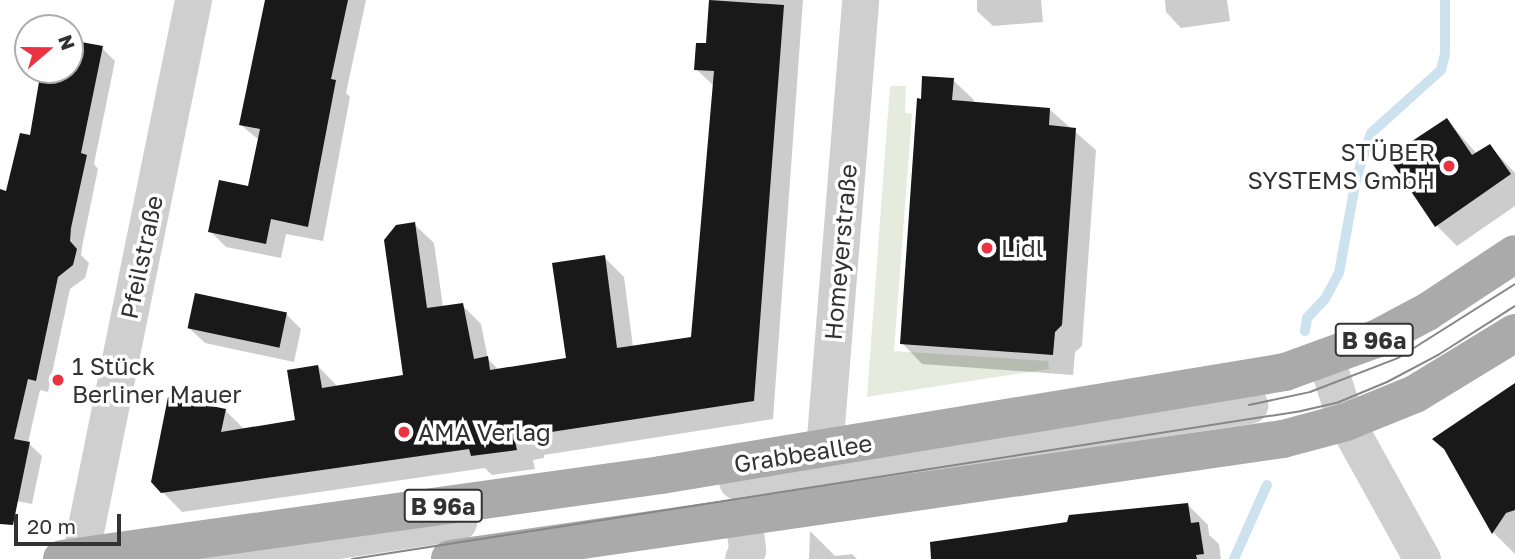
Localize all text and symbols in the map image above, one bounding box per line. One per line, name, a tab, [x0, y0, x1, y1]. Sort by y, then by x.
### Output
north arrow	[14, 14, 84, 84]
text: N	[54, 32, 81, 53]
place label: STÜBER SYSTEMS GmbH	[1247, 138, 1435, 194]
marker: STÜBER SYSTEMS GmbH	[1441, 158, 1457, 174]
street label: Homeyerstraße	[818, 163, 862, 341]
street label: Pfeilstraße	[114, 193, 168, 321]
place label: Lidl	[1001, 234, 1044, 262]
marker: Lidl	[979, 240, 995, 256]
road number: B 96a	[1334, 320, 1414, 360]
place label: 1 Stück Berliner Mauer	[72, 352, 242, 408]
marker: 1 Stück Berliner Mauer	[50, 372, 66, 388]
place label: AMA Verlag	[418, 418, 551, 446]
marker: AMA Verlag	[396, 424, 412, 440]
street label: Grabbeallee	[732, 428, 874, 478]
road number: B 96a	[403, 486, 483, 526]
scale bar	[18, 500, 124, 544]
text: 20 m	[27, 513, 76, 539]

